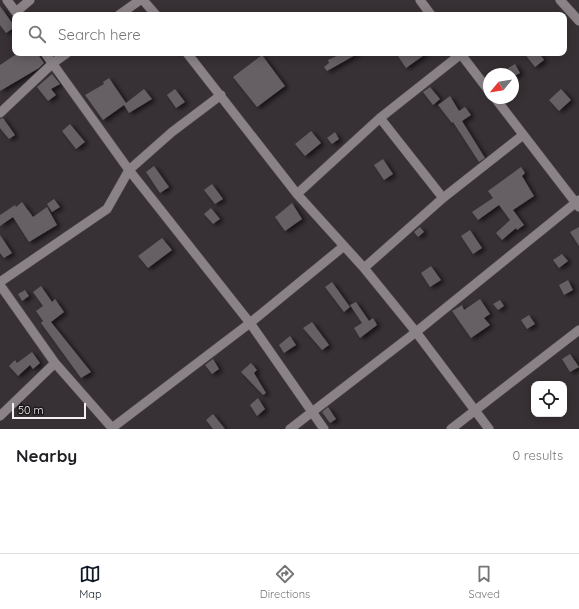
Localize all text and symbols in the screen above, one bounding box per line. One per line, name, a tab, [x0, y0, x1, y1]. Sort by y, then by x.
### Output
search box	[12, 12, 567, 56]
icon: search	[26, 23, 48, 45]
text: Search here	[58, 25, 141, 44]
north arrow	[483, 68, 519, 104]
map controls	[531, 381, 567, 417]
button: locate	[531, 381, 567, 417]
scale bar	[12, 401, 86, 420]
text: 50 m	[18, 403, 44, 417]
text: Nearby	[16, 445, 77, 466]
text: 0 results	[512, 447, 563, 463]
tab: Map	[79, 563, 102, 601]
tab: Directions	[260, 563, 310, 601]
tab: Saved	[468, 563, 500, 601]

